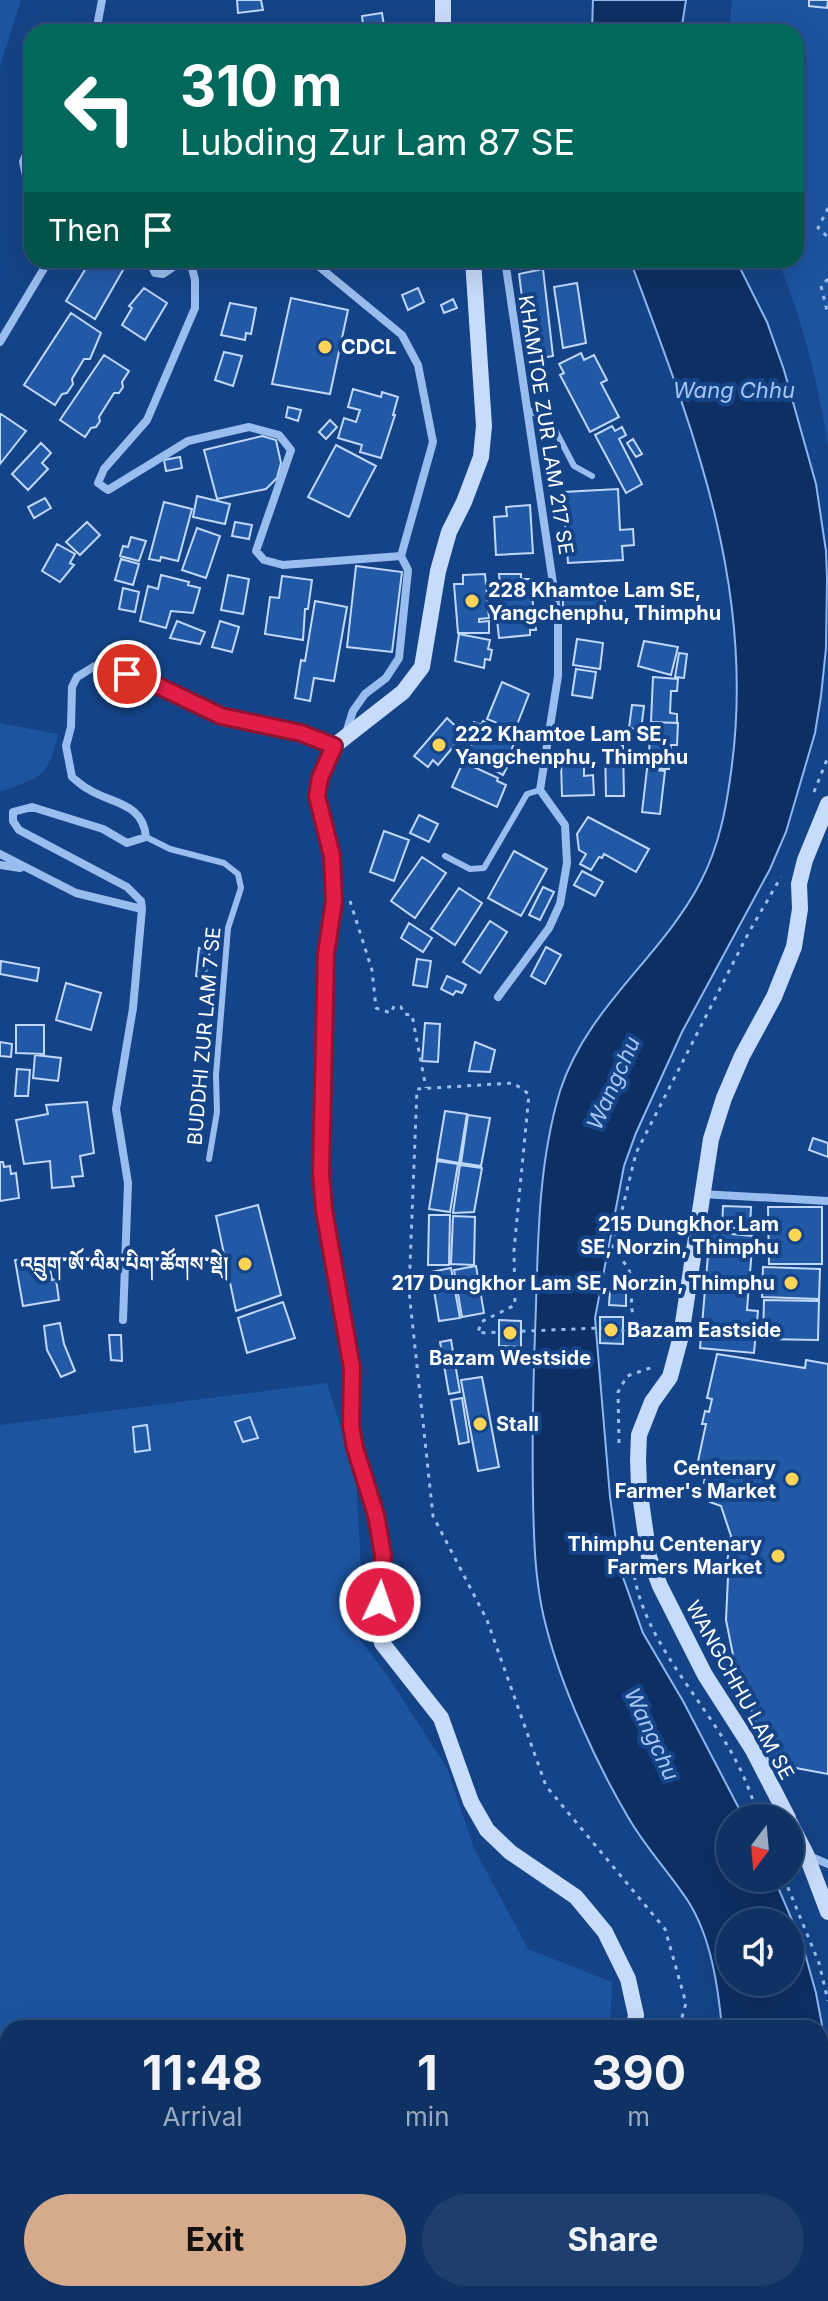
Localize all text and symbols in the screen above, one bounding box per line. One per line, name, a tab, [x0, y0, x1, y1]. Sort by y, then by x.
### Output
text: 310 m	[180, 52, 342, 120]
icon: left	[48, 56, 152, 160]
text: Lubding Zur Lam 87 SE	[180, 120, 575, 164]
icon: arrive	[136, 208, 180, 252]
text: Then	[48, 212, 120, 248]
street label: KHAMTOE ZUR LAM 217 SE	[514, 294, 578, 556]
place label: CDCL	[341, 335, 396, 359]
marker: CDCL	[316, 338, 334, 356]
water label: Wang Chhu	[673, 377, 795, 403]
place label: 228 Khamtoe Lam SE, Yangchenphu, Thimphu	[488, 578, 721, 625]
marker: 228 Khamtoe Lam SE, Yangchenphu, Thimphu	[463, 592, 481, 610]
pin	[93, 640, 161, 708]
icon: arrive	[105, 652, 149, 696]
place label: 222 Khamtoe Lam SE, Yangchenphu, Thimphu	[455, 722, 688, 769]
marker: 222 Khamtoe Lam SE, Yangchenphu, Thimphu	[430, 736, 448, 754]
street label: BUDDHI ZUR LAM 7 SE	[182, 926, 226, 1146]
water label: Wangchu	[581, 1032, 645, 1134]
place label: 215 Dungkhor Lam SE, Norzin, Thimphu	[580, 1212, 779, 1259]
marker: 215 Dungkhor Lam SE, Norzin, Thimphu	[786, 1226, 804, 1244]
place label: འབྲུག་ཨོ་ལིམ་པིག་ཚོགས་སྡེ།	[20, 1247, 229, 1281]
marker: འབྲུག་ཨོ་ལིམ་པིག་ཚོགས་སྡེ།	[236, 1255, 254, 1273]
place label: 217 Dungkhor Lam SE, Norzin, Thimphu	[392, 1271, 775, 1295]
marker: 217 Dungkhor Lam SE, Norzin, Thimphu	[782, 1274, 800, 1292]
place label: Bazam Eastside	[627, 1318, 781, 1342]
marker: Bazam Eastside	[602, 1321, 620, 1339]
marker: Bazam Westside	[501, 1324, 519, 1342]
place label: Bazam Westside	[429, 1346, 591, 1370]
place label: Stall	[496, 1412, 539, 1436]
marker: Stall	[471, 1415, 489, 1433]
place label: Centenary Farmer's Market	[615, 1456, 776, 1503]
marker: Centenary Farmer's Market	[783, 1470, 801, 1488]
place label: Thimphu Centenary Farmers Market	[568, 1532, 762, 1579]
marker: Thimphu Centenary Farmers Market	[769, 1547, 787, 1565]
position arrow	[338, 1560, 422, 1644]
street label: WANGCHHU LAM SE	[681, 1596, 799, 1784]
water label: Wangchu	[619, 1684, 685, 1784]
north arrow	[716, 1804, 804, 1892]
map controls	[716, 1804, 804, 1996]
button: sound	[716, 1908, 804, 1996]
text: 11:48	[142, 2043, 263, 2102]
text: 1	[417, 2043, 438, 2102]
text: 390	[591, 2043, 686, 2102]
text: Arrival	[163, 2101, 243, 2132]
text: min	[405, 2101, 450, 2132]
text: m	[627, 2101, 650, 2132]
button: Exit	[24, 2194, 406, 2286]
button: Share	[422, 2194, 804, 2286]

